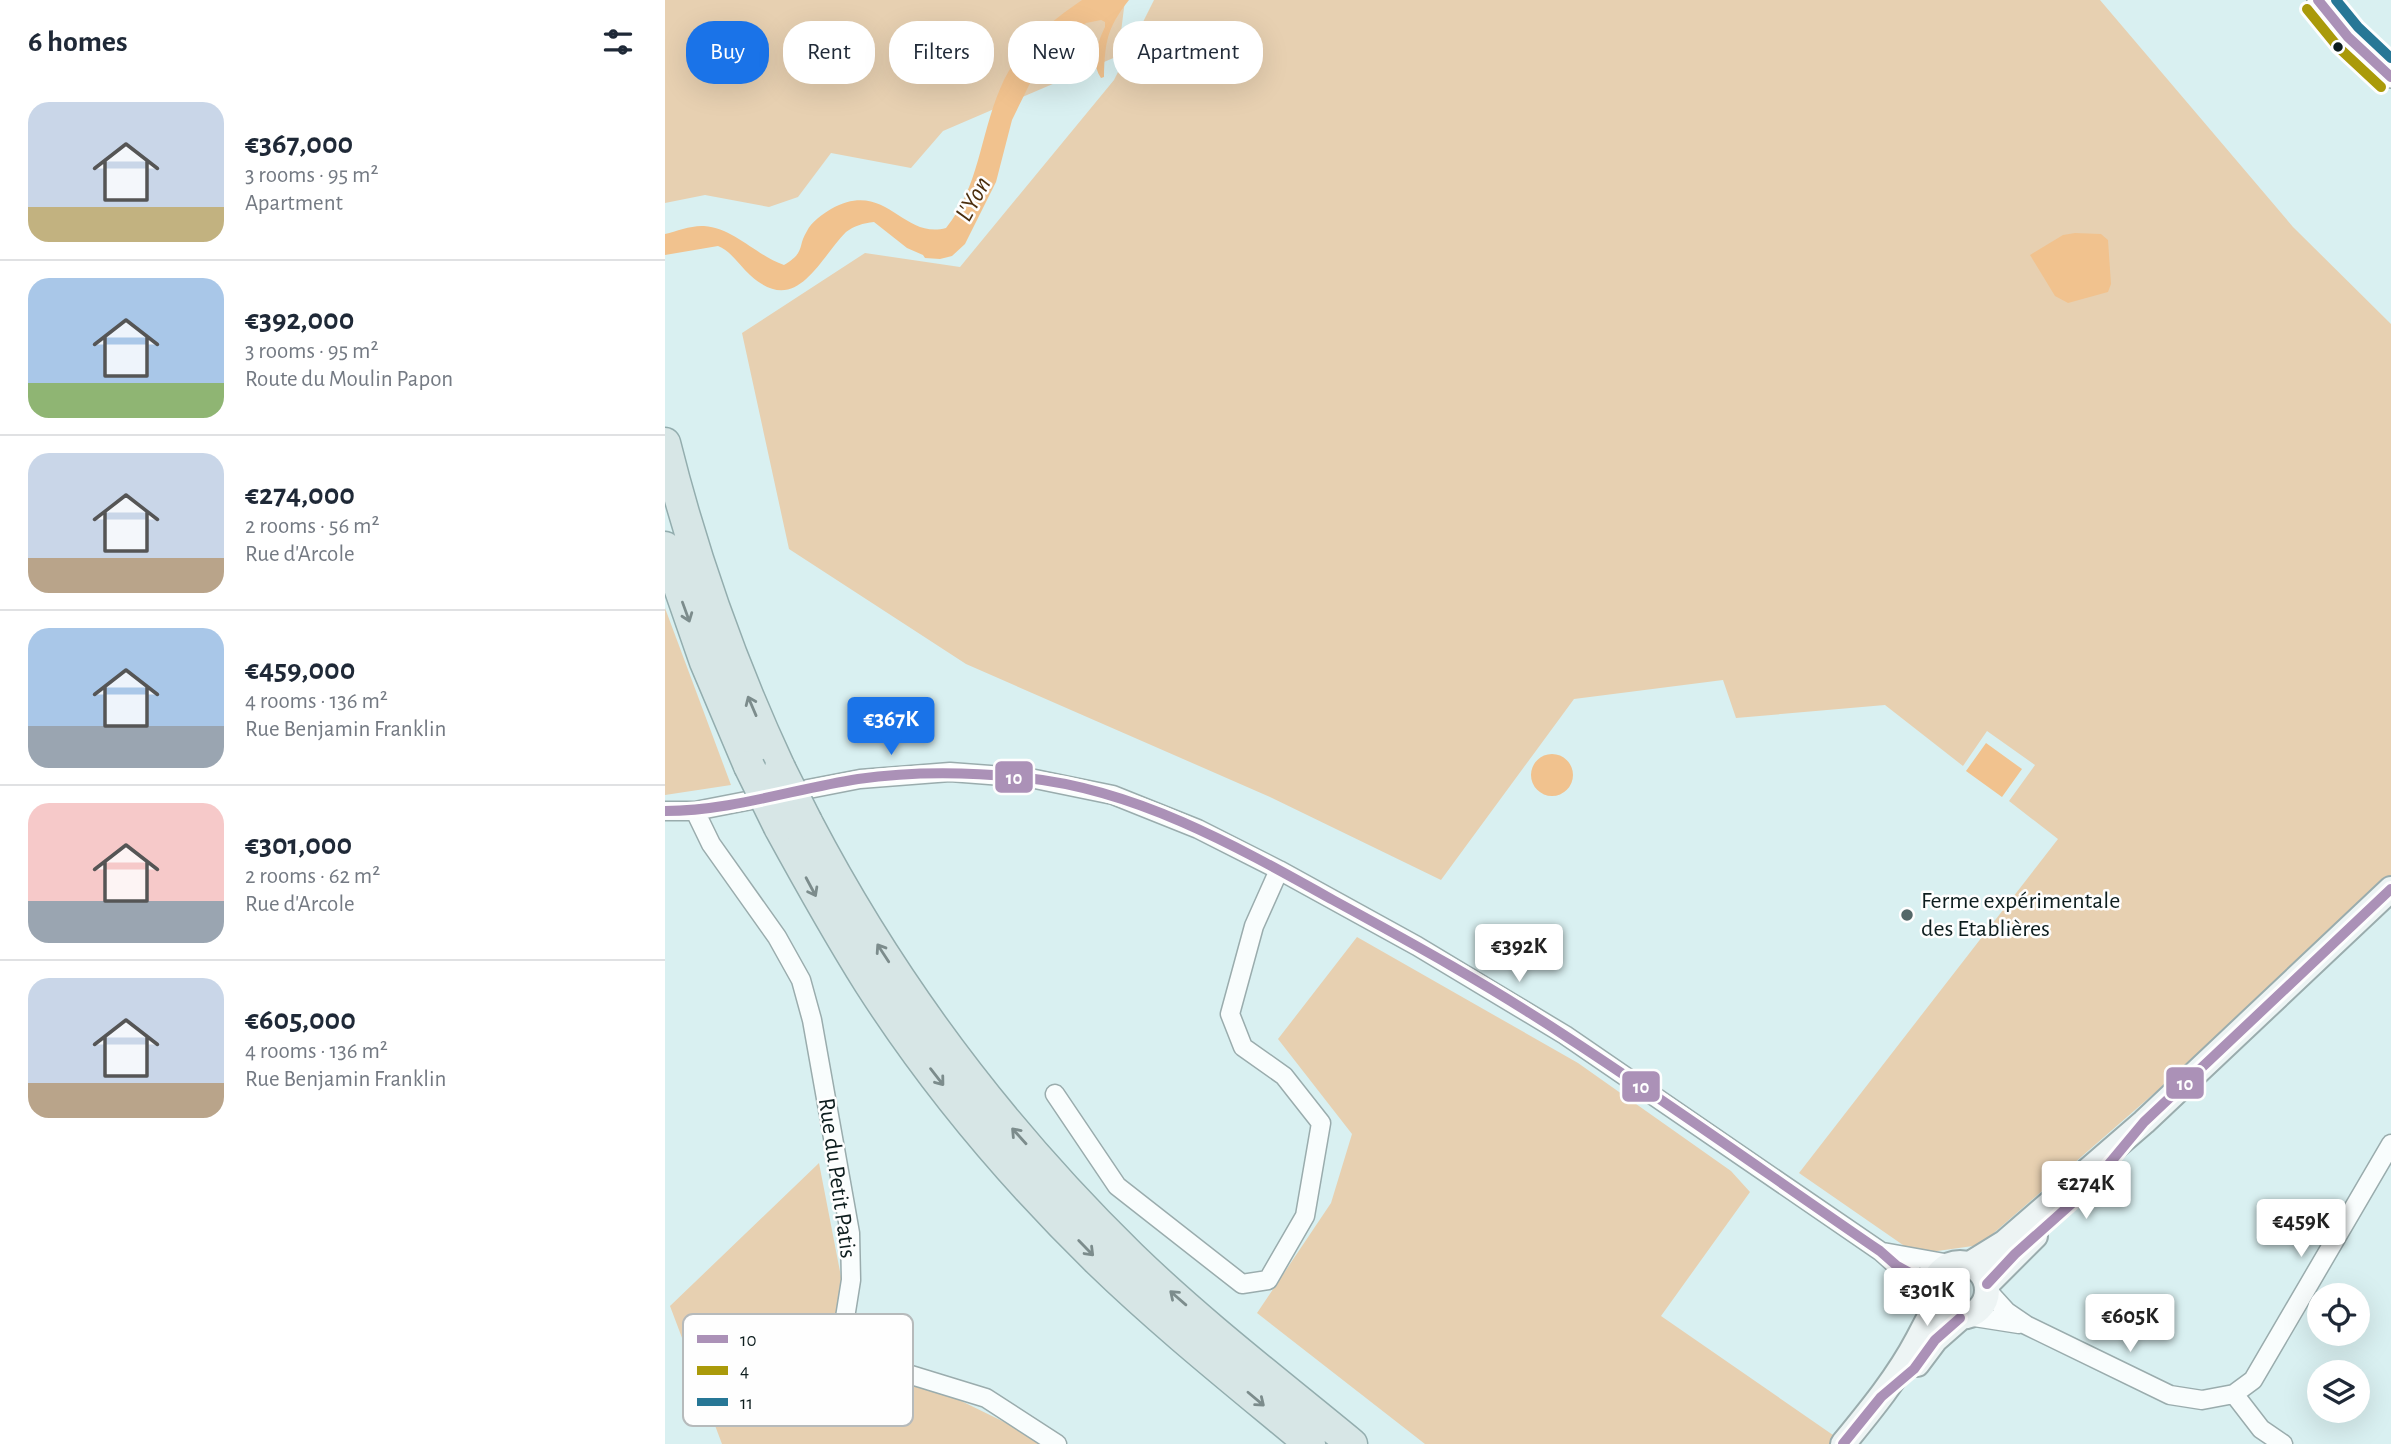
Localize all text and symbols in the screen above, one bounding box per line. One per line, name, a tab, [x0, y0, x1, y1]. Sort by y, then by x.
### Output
chip: Buy	[686, 21, 769, 84]
chip: Rent	[783, 21, 875, 84]
chip: Filters	[889, 21, 994, 84]
chip: New	[1008, 21, 1099, 84]
chip: Apartment	[1113, 21, 1263, 84]
icon: filters	[599, 23, 637, 61]
text: 6 homes	[28, 27, 128, 57]
unlabelled marker	[2331, 40, 2345, 54]
text: €367,000	[245, 129, 353, 159]
icon: home	[84, 130, 168, 214]
text: 3 rooms · 95 m²	[245, 164, 378, 187]
water label: L'Yon	[950, 172, 996, 226]
text: Apartment	[245, 192, 343, 215]
text: €392,000	[245, 305, 354, 335]
icon: home	[84, 306, 168, 390]
text: 3 rooms · 95 m²	[245, 340, 378, 363]
text: Route du Moulin Papon	[245, 368, 453, 391]
text: €274,000	[245, 480, 355, 510]
icon: home	[84, 481, 168, 565]
text: 2 rooms · 56 m²	[245, 515, 379, 538]
text: Rue d'Arcole	[245, 543, 355, 566]
one-way arrow	[681, 600, 694, 622]
text: €459,000	[245, 655, 355, 685]
icon: home	[84, 656, 168, 740]
text: 4 rooms · 136 m²	[245, 690, 388, 713]
one-way arrow	[745, 696, 758, 717]
pin: €367K	[842, 698, 940, 757]
text: €367K	[863, 708, 919, 731]
text: Rue Benjamin Franklin	[245, 718, 446, 741]
line badge: 10	[994, 760, 1034, 794]
text: 10	[1006, 769, 1022, 788]
text: €301,000	[245, 830, 352, 860]
icon: home	[84, 831, 168, 915]
text: 2 rooms · 62 m²	[245, 865, 380, 888]
one-way arrow	[805, 876, 819, 897]
place label: Ferme expérimentale des Etablières	[1921, 889, 2120, 941]
text: Rue d'Arcole	[245, 893, 355, 916]
marker: Ferme expérimentale des Etablières	[1899, 907, 1915, 923]
pin: €392K	[1470, 925, 1568, 984]
text: €392K	[1491, 935, 1547, 958]
one-way arrow	[876, 944, 890, 964]
text: €605,000	[245, 1005, 356, 1035]
icon: home	[84, 1006, 168, 1090]
text: 4 rooms · 136 m²	[245, 1040, 388, 1063]
line badge: 10	[2165, 1066, 2205, 1100]
one-way arrow	[929, 1067, 944, 1086]
text: Rue Benjamin Franklin	[245, 1068, 446, 1091]
line badge: 10	[1621, 1070, 1661, 1103]
text: 10	[2177, 1075, 2193, 1094]
text: 10	[1633, 1078, 1649, 1097]
street label: Rue du Petit Patis	[814, 1096, 860, 1260]
one-way arrow	[1011, 1127, 1027, 1145]
pin: €274K	[2037, 1162, 2135, 1221]
text: €274K	[2058, 1172, 2114, 1195]
pin: €459K	[2252, 1200, 2350, 1259]
text: €459K	[2273, 1210, 2329, 1233]
one-way arrow	[1077, 1240, 1094, 1257]
pin: €301K	[1878, 1268, 1976, 1328]
text: €301K	[1900, 1279, 1954, 1302]
map controls	[2307, 1283, 2370, 1423]
button: locate	[2307, 1283, 2370, 1346]
one-way arrow	[1169, 1290, 1187, 1306]
pin: €605K	[2081, 1294, 2179, 1354]
text: €605K	[2101, 1305, 2159, 1328]
legend	[683, 1314, 913, 1426]
text: 10	[740, 1331, 757, 1350]
button: layers	[2307, 1360, 2370, 1423]
text: 4	[740, 1362, 749, 1381]
one-way arrow	[1247, 1391, 1265, 1407]
text: 11	[740, 1394, 753, 1413]

